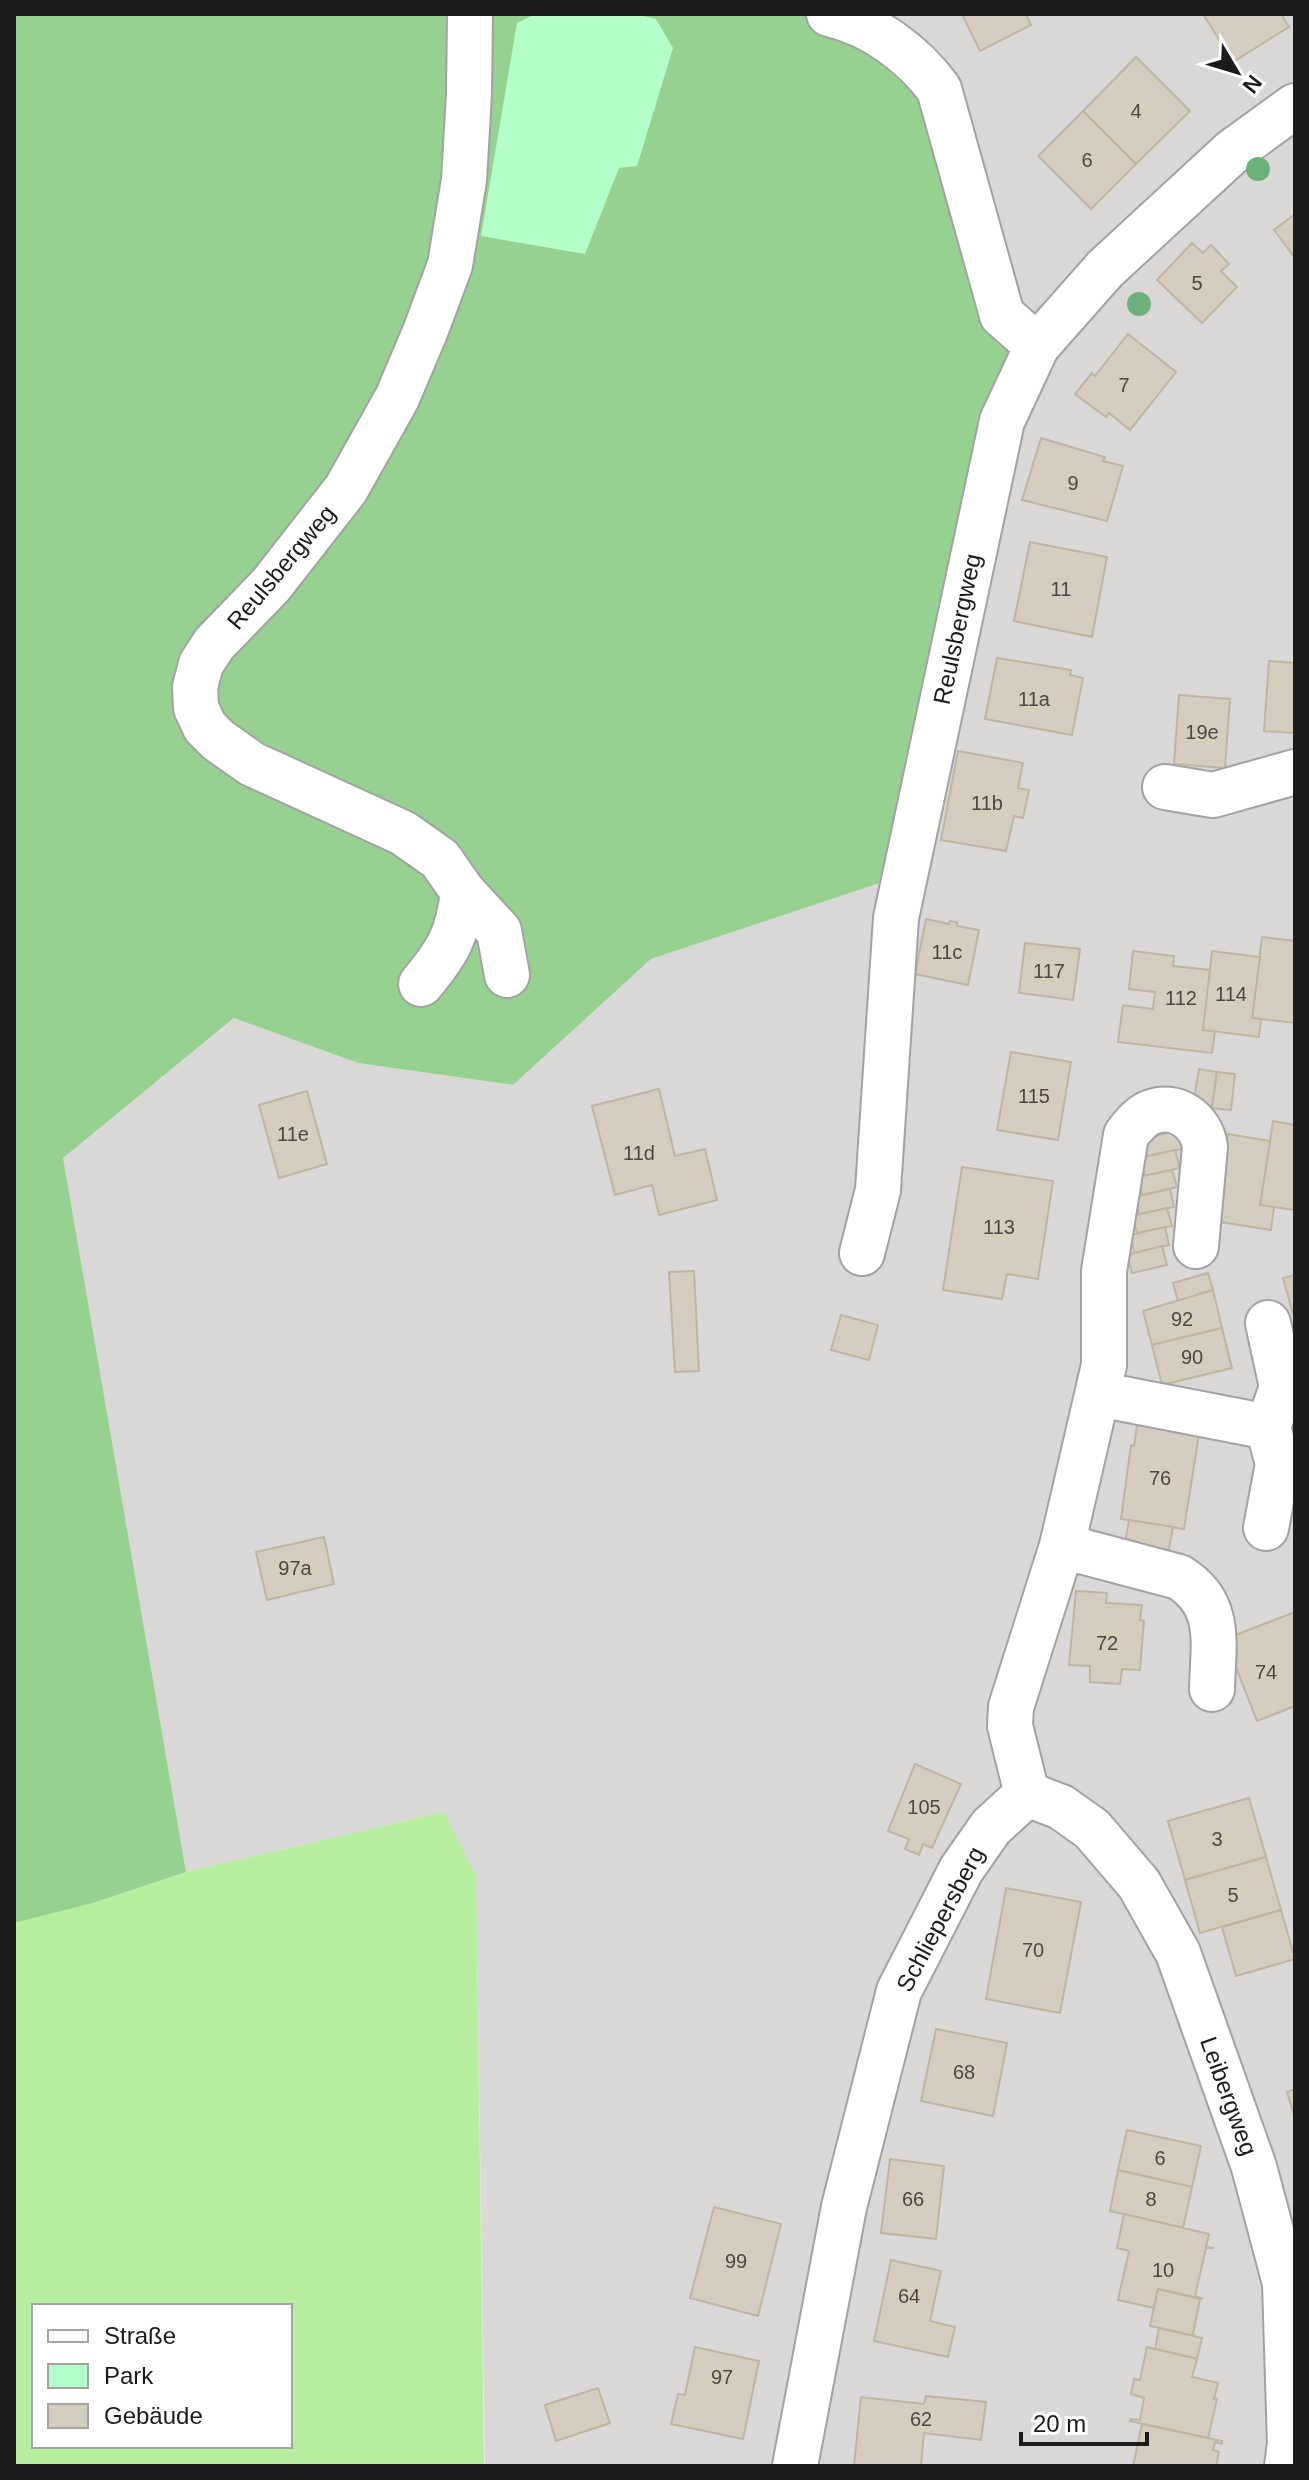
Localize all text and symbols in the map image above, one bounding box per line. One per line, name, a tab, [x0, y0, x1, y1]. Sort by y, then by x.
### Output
north arrow	[1197, 32, 1277, 112]
text: N	[1238, 70, 1267, 98]
house number: 4	[1130, 100, 1142, 122]
house number: 6	[1081, 149, 1093, 171]
house number: 5	[1191, 272, 1203, 294]
house number: 7	[1118, 374, 1130, 396]
house number: 9	[1067, 472, 1079, 494]
street label: Reulsbergweg	[221, 500, 341, 634]
street label: Reulsbergweg	[928, 551, 986, 707]
house number: 11	[1051, 578, 1071, 600]
house number: 11a	[1018, 688, 1051, 710]
house number: 19e	[1185, 721, 1219, 743]
house number: 11b	[971, 792, 1003, 814]
house number: 11c	[932, 941, 962, 963]
house number: 117	[1033, 960, 1065, 982]
house number: 114	[1215, 983, 1247, 1005]
house number: 112	[1165, 987, 1197, 1009]
house number: 115	[1018, 1085, 1050, 1107]
house number: 11e	[277, 1123, 309, 1145]
house number: 11d	[623, 1142, 655, 1164]
house number: 113	[983, 1216, 1015, 1238]
house number: 92	[1171, 1308, 1193, 1330]
house number: 90	[1181, 1346, 1203, 1368]
house number: 76	[1149, 1467, 1171, 1489]
house number: 97a	[278, 1557, 313, 1579]
house number: 72	[1096, 1632, 1118, 1654]
house number: 74	[1255, 1661, 1277, 1683]
house number: 105	[907, 1796, 941, 1818]
house number: 3	[1211, 1828, 1223, 1850]
street label: Schliepersberg	[891, 1842, 989, 1996]
house number: 5	[1227, 1884, 1239, 1906]
house number: 70	[1022, 1939, 1044, 1961]
street label: Leibergweg	[1195, 2033, 1263, 2159]
house number: 68	[953, 2061, 975, 2083]
house number: 6	[1154, 2147, 1166, 2169]
house number: 66	[902, 2188, 924, 2210]
house number: 8	[1145, 2188, 1157, 2210]
house number: 99	[725, 2250, 747, 2272]
house number: 10	[1152, 2259, 1174, 2281]
house number: 64	[898, 2285, 920, 2307]
legend	[32, 2304, 292, 2448]
text: Straße	[104, 2322, 176, 2349]
text: Park	[104, 2362, 154, 2389]
house number: 97	[711, 2366, 733, 2388]
scale bar	[1021, 2396, 1147, 2446]
text: Gebäude	[104, 2402, 203, 2429]
house number: 62	[910, 2408, 932, 2430]
text: 20 m	[1033, 2410, 1086, 2437]

